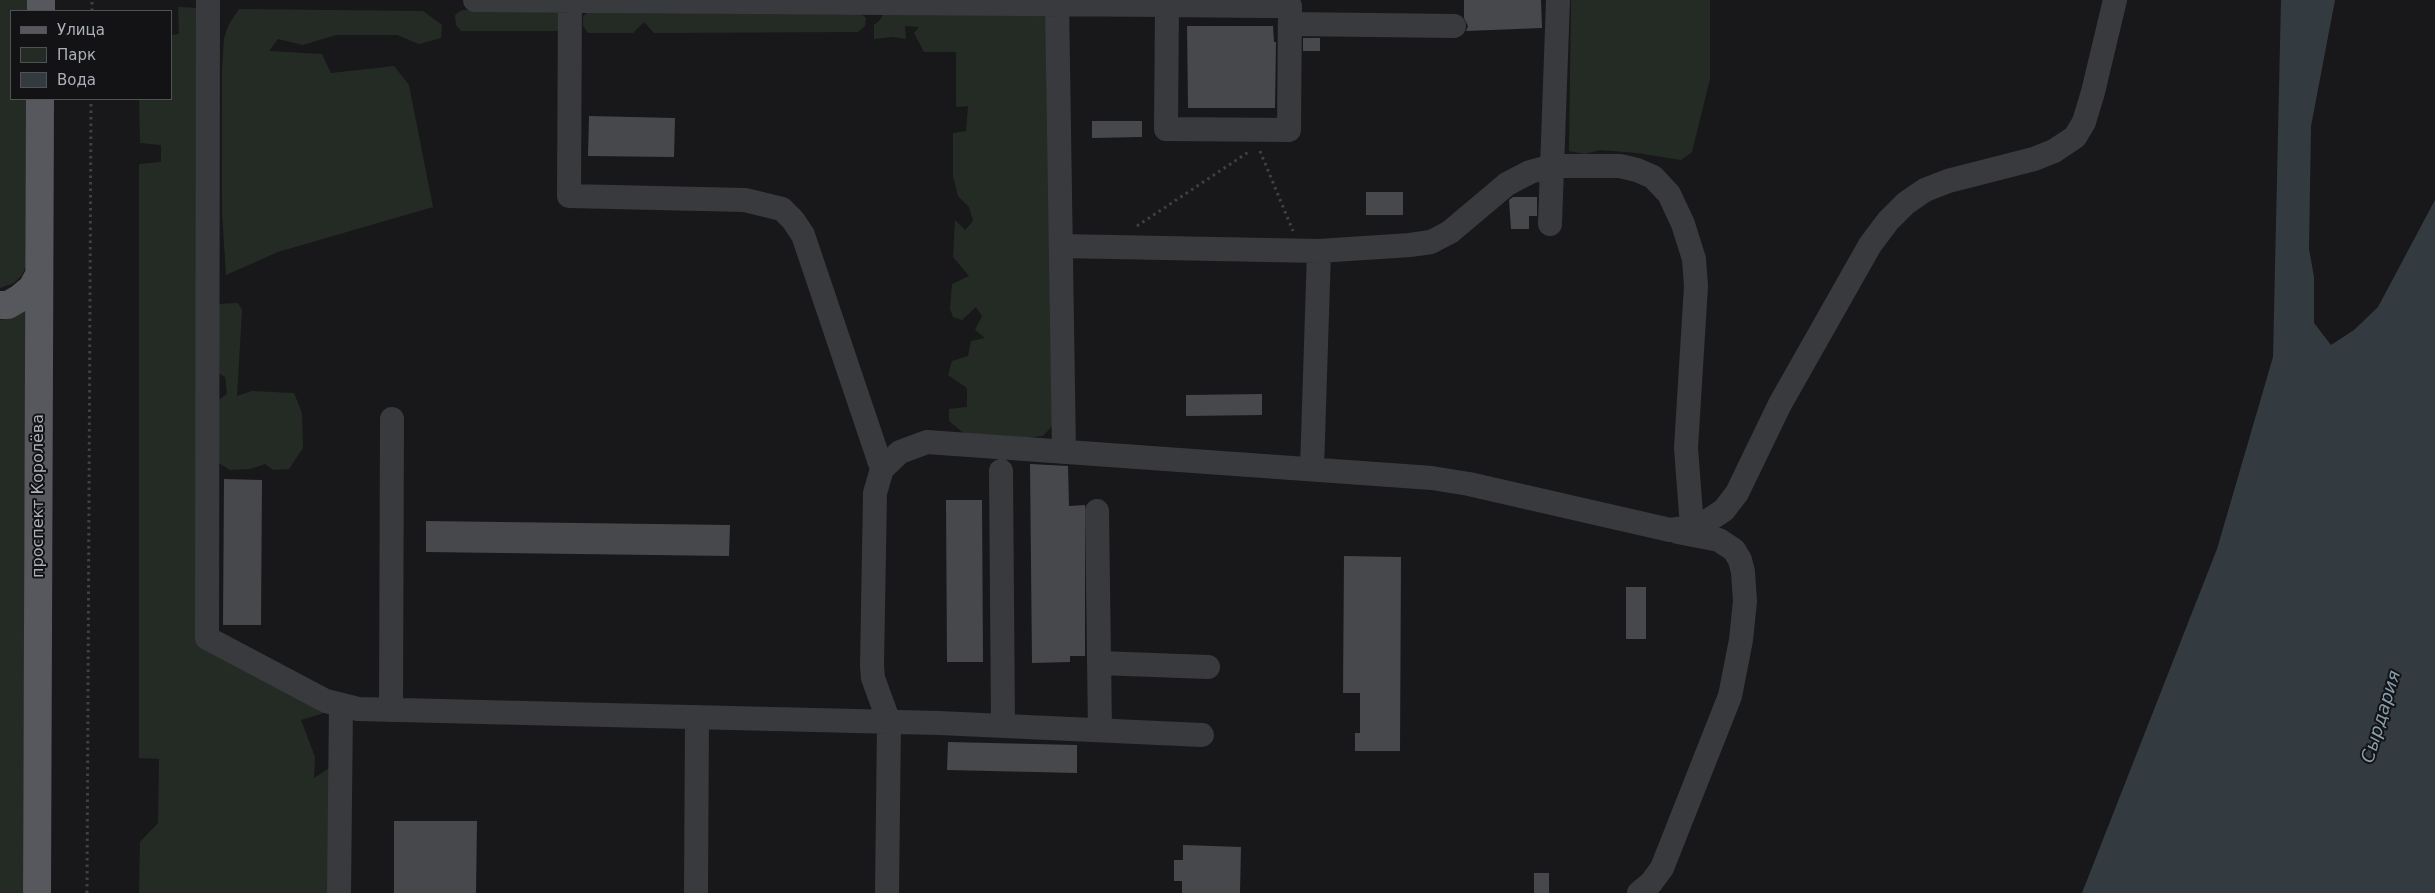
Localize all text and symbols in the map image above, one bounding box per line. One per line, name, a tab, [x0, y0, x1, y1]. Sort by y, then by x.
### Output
legend	[10, 10, 172, 100]
text: Улица	[57, 21, 105, 39]
text: Парк	[57, 46, 96, 64]
text: Вода	[57, 71, 96, 89]
street label: проспект Королёва	[29, 414, 49, 578]
water label: Сырдария	[2358, 668, 2406, 766]

